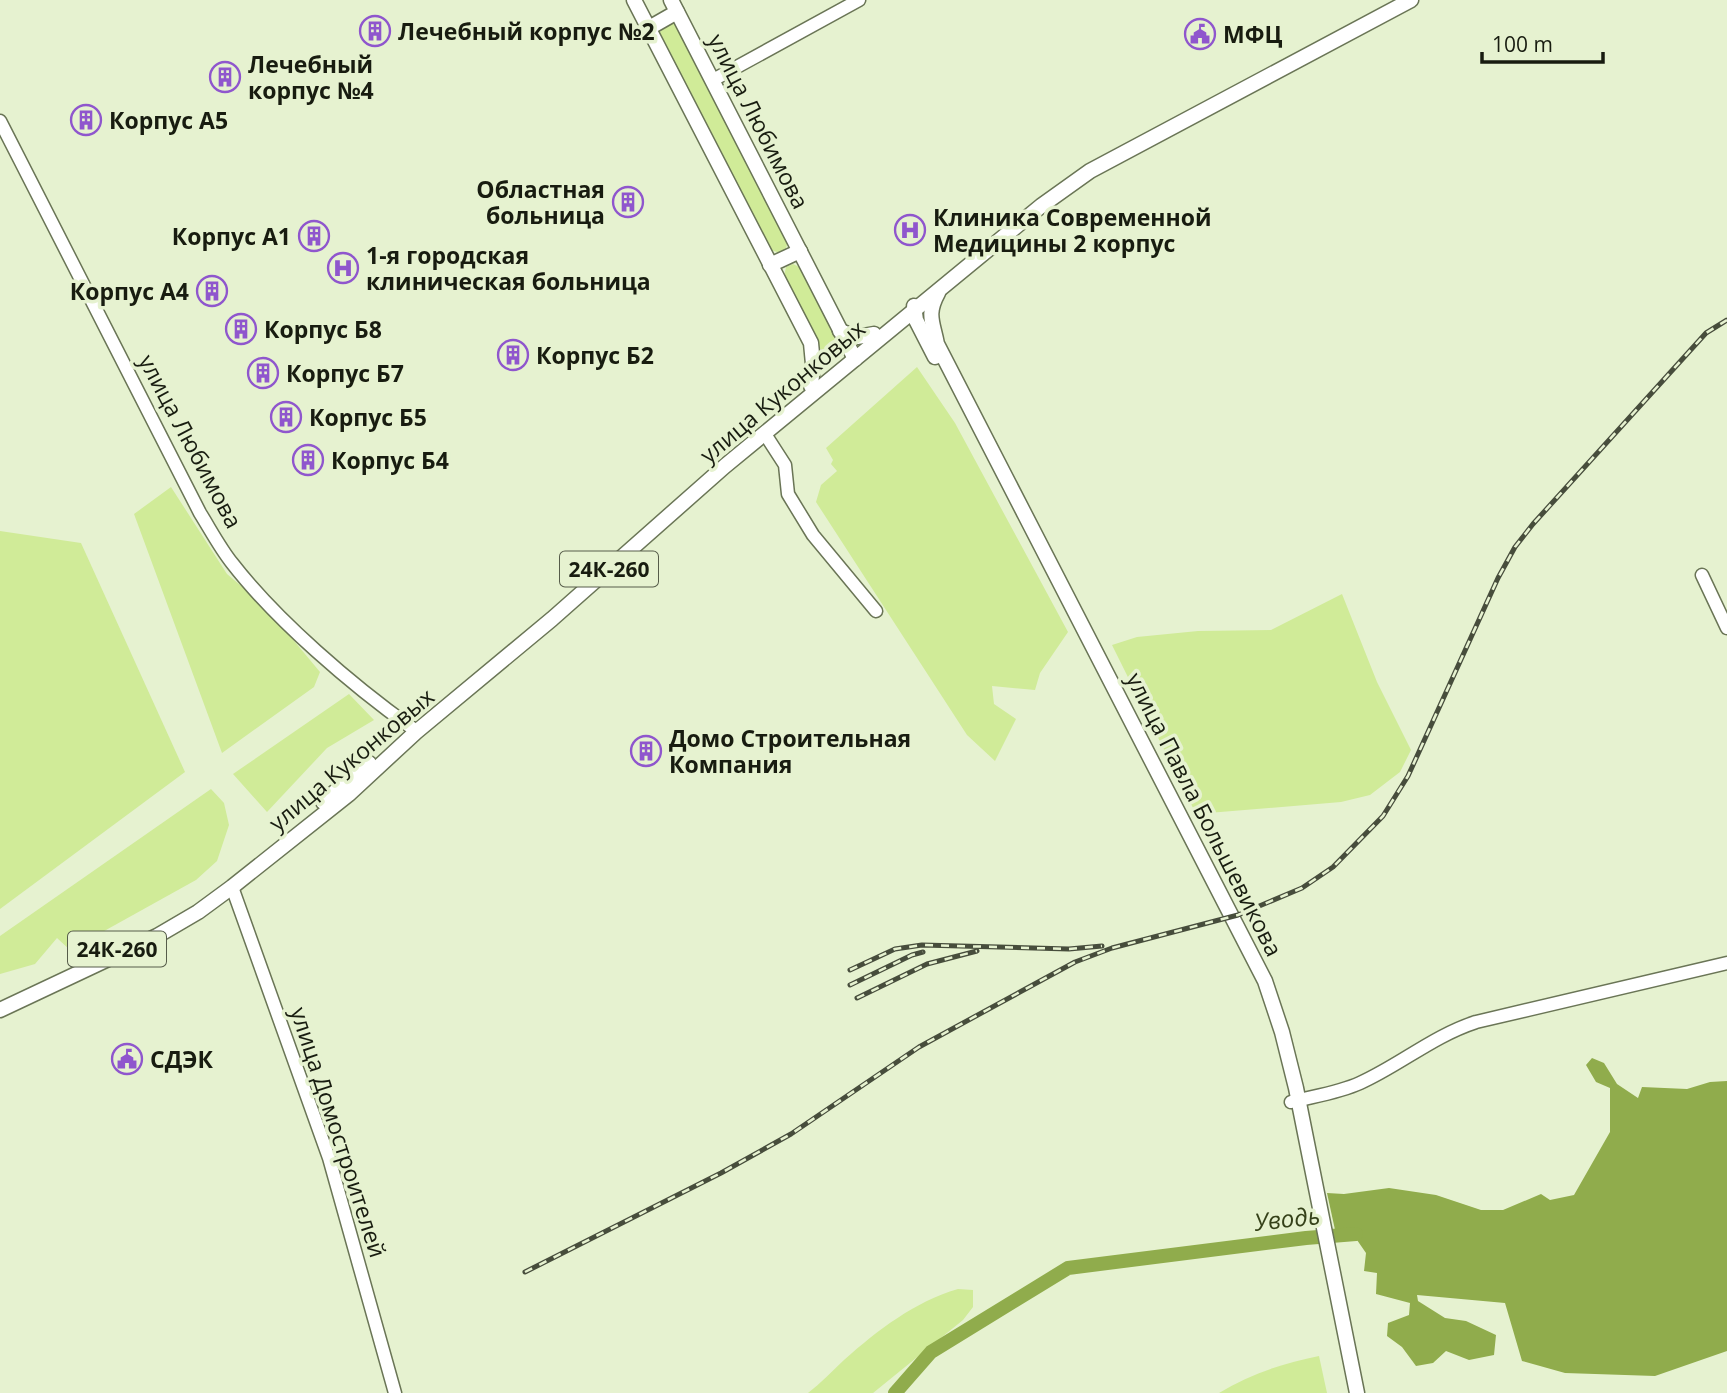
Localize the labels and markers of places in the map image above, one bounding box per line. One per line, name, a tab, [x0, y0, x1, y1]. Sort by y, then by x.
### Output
building icon: Лечебный корпус №2	[358, 14, 392, 48]
place label: Лечебный корпус №2	[398, 15, 655, 47]
public building icon: МФЦ	[1183, 17, 1217, 51]
place label: МФЦ	[1223, 18, 1282, 50]
place label: Лечебный корпус №4	[248, 48, 374, 106]
building icon: Лечебный корпус №4	[208, 60, 242, 94]
building icon: Корпус А5	[69, 103, 103, 137]
place label: Корпус А5	[109, 104, 228, 136]
place label: Областная больница	[476, 173, 605, 231]
building icon: Областная больница	[611, 185, 645, 219]
place label: Клиника Современной Медицины 2 корпус	[933, 201, 1212, 259]
hospital icon: Клиника Современной Медицины 2 корпус	[893, 213, 927, 247]
building icon: Корпус А1	[297, 219, 331, 253]
place label: Корпус А1	[172, 220, 291, 252]
place label: 1-я городская клиническая больница	[366, 239, 651, 297]
hospital icon: 1-я городская клиническая больница	[326, 251, 360, 285]
building icon: Корпус А4	[195, 274, 229, 308]
place label: Корпус А4	[70, 275, 189, 307]
building icon: Корпус Б8	[224, 312, 258, 346]
place label: Корпус Б8	[264, 313, 382, 345]
building icon: Корпус Б2	[496, 338, 530, 372]
place label: Корпус Б2	[536, 339, 654, 371]
building icon: Корпус Б7	[246, 356, 280, 390]
place label: Корпус Б7	[286, 357, 404, 389]
building icon: Корпус Б5	[269, 400, 303, 434]
place label: Корпус Б5	[309, 401, 427, 433]
building icon: Корпус Б4	[291, 443, 325, 477]
place label: Корпус Б4	[331, 444, 449, 476]
place label: Домо Строительная Компания	[669, 722, 911, 780]
building icon: Домо Строительная Компания	[629, 734, 663, 768]
public building icon: СДЭК	[110, 1042, 144, 1076]
place label: СДЭК	[150, 1043, 213, 1075]

